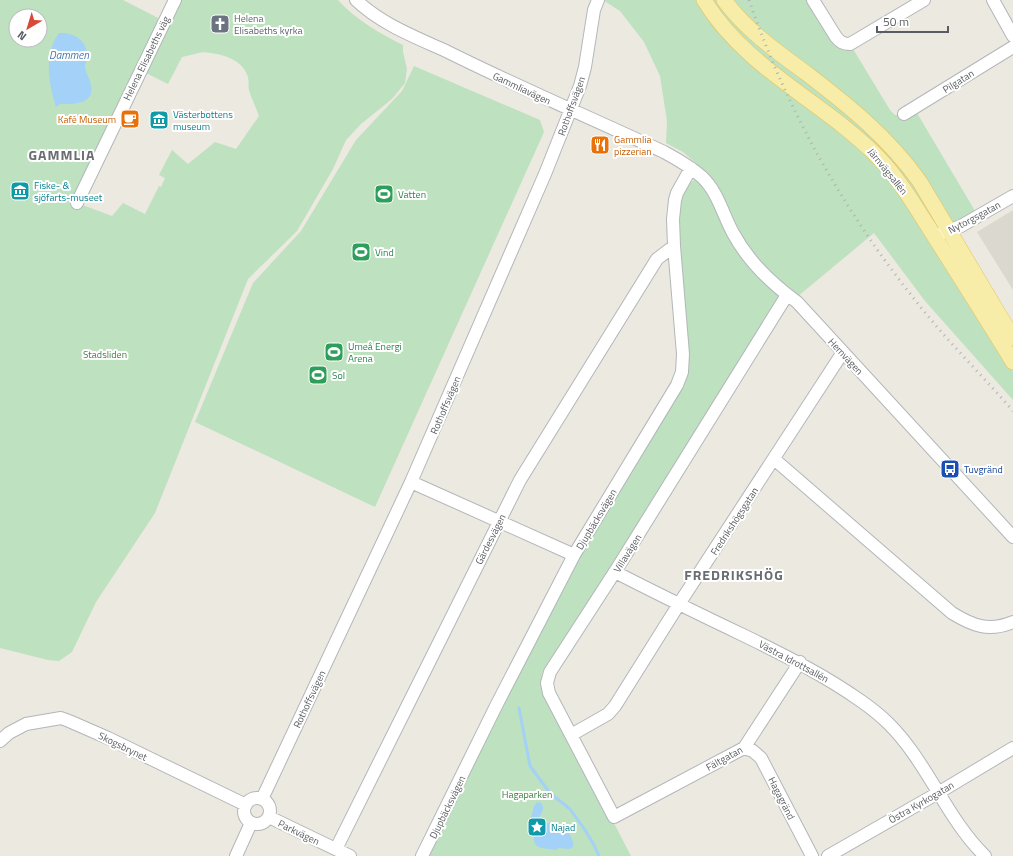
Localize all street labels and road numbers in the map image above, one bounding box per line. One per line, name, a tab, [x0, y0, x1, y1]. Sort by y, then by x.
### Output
street label: Helena Elisabeths väg	[119, 13, 173, 103]
street label: Pilgatan	[940, 66, 977, 97]
street label: Gammliavägen	[490, 68, 553, 108]
street label: Rothoffsvägen	[554, 74, 589, 138]
street label: Järnvägsallén	[864, 145, 911, 198]
street label: Nytorgsgatan	[945, 197, 1003, 238]
street label: Hemvägen	[825, 335, 867, 378]
street label: Rothoffsvägen	[426, 374, 464, 437]
street label: Fredrikshögsgatan	[707, 484, 762, 558]
street label: Djupbäcksvägen	[572, 486, 621, 552]
street label: Gärdesvägen	[471, 511, 510, 567]
street label: Villavägen	[610, 531, 645, 575]
street label: Västra Idrottsallén	[756, 637, 831, 686]
street label: Rothoffsvägen	[290, 668, 329, 730]
street label: Skogsbrynet	[96, 728, 150, 765]
street label: Fältgatan	[703, 742, 745, 775]
street label: Djupbäcksvägen	[426, 773, 469, 841]
street label: Hagagränd	[764, 774, 799, 822]
street label: Östra Kyrkogatan	[886, 778, 957, 827]
street label: Parkvägen	[276, 816, 322, 849]

